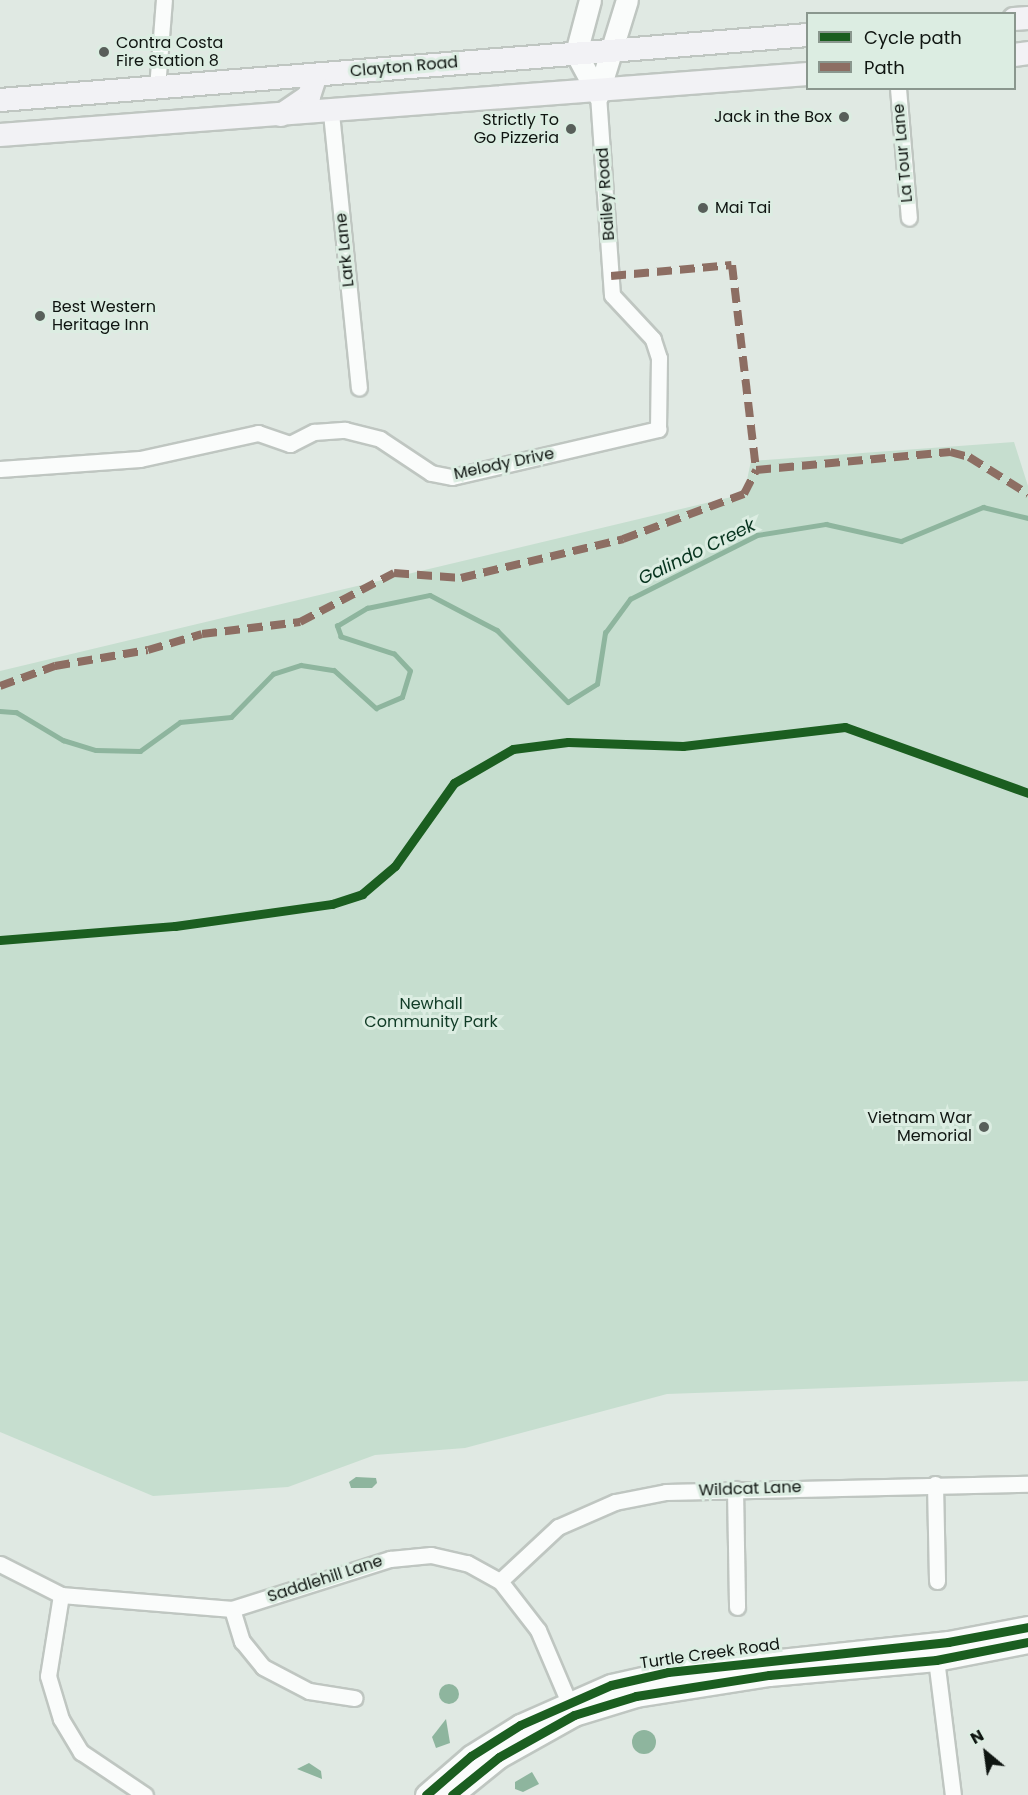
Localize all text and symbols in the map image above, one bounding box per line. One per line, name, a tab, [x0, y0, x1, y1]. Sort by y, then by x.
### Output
legend	[806, 12, 1016, 90]
text: Cycle path	[864, 25, 962, 50]
place label: Contra Costa Fire Station 8	[116, 33, 223, 71]
marker: Contra Costa Fire Station 8	[97, 45, 111, 59]
street label: Clayton Road	[349, 53, 459, 81]
text: Path	[864, 55, 905, 80]
street label: La Tour Lane	[889, 103, 917, 203]
place label: Jack in the Box	[714, 107, 832, 127]
place label: Strictly To Go Pizzeria	[474, 110, 559, 148]
marker: Jack in the Box	[837, 110, 851, 124]
marker: Strictly To Go Pizzeria	[564, 122, 578, 136]
street label: Bailey Road	[593, 147, 619, 241]
place label: Mai Tai	[715, 198, 771, 218]
marker: Mai Tai	[696, 201, 710, 215]
street label: Lark Lane	[332, 212, 358, 288]
place label: Best Western Heritage Inn	[52, 297, 156, 335]
marker: Best Western Heritage Inn	[33, 309, 47, 323]
street label: Melody Drive	[452, 444, 556, 484]
water label: Galindo Creek	[635, 514, 759, 590]
park label: Newhall Community Park	[364, 994, 498, 1032]
place label: Vietnam War Memorial	[867, 1108, 972, 1146]
marker: Vietnam War Memorial	[977, 1120, 991, 1134]
street label: Wildcat Lane	[698, 1478, 802, 1500]
street label: Saddlehill Lane	[265, 1551, 385, 1607]
street label: Turtle Creek Road	[639, 1635, 781, 1673]
north arrow	[956, 1723, 1016, 1783]
text: N	[966, 1724, 988, 1750]

